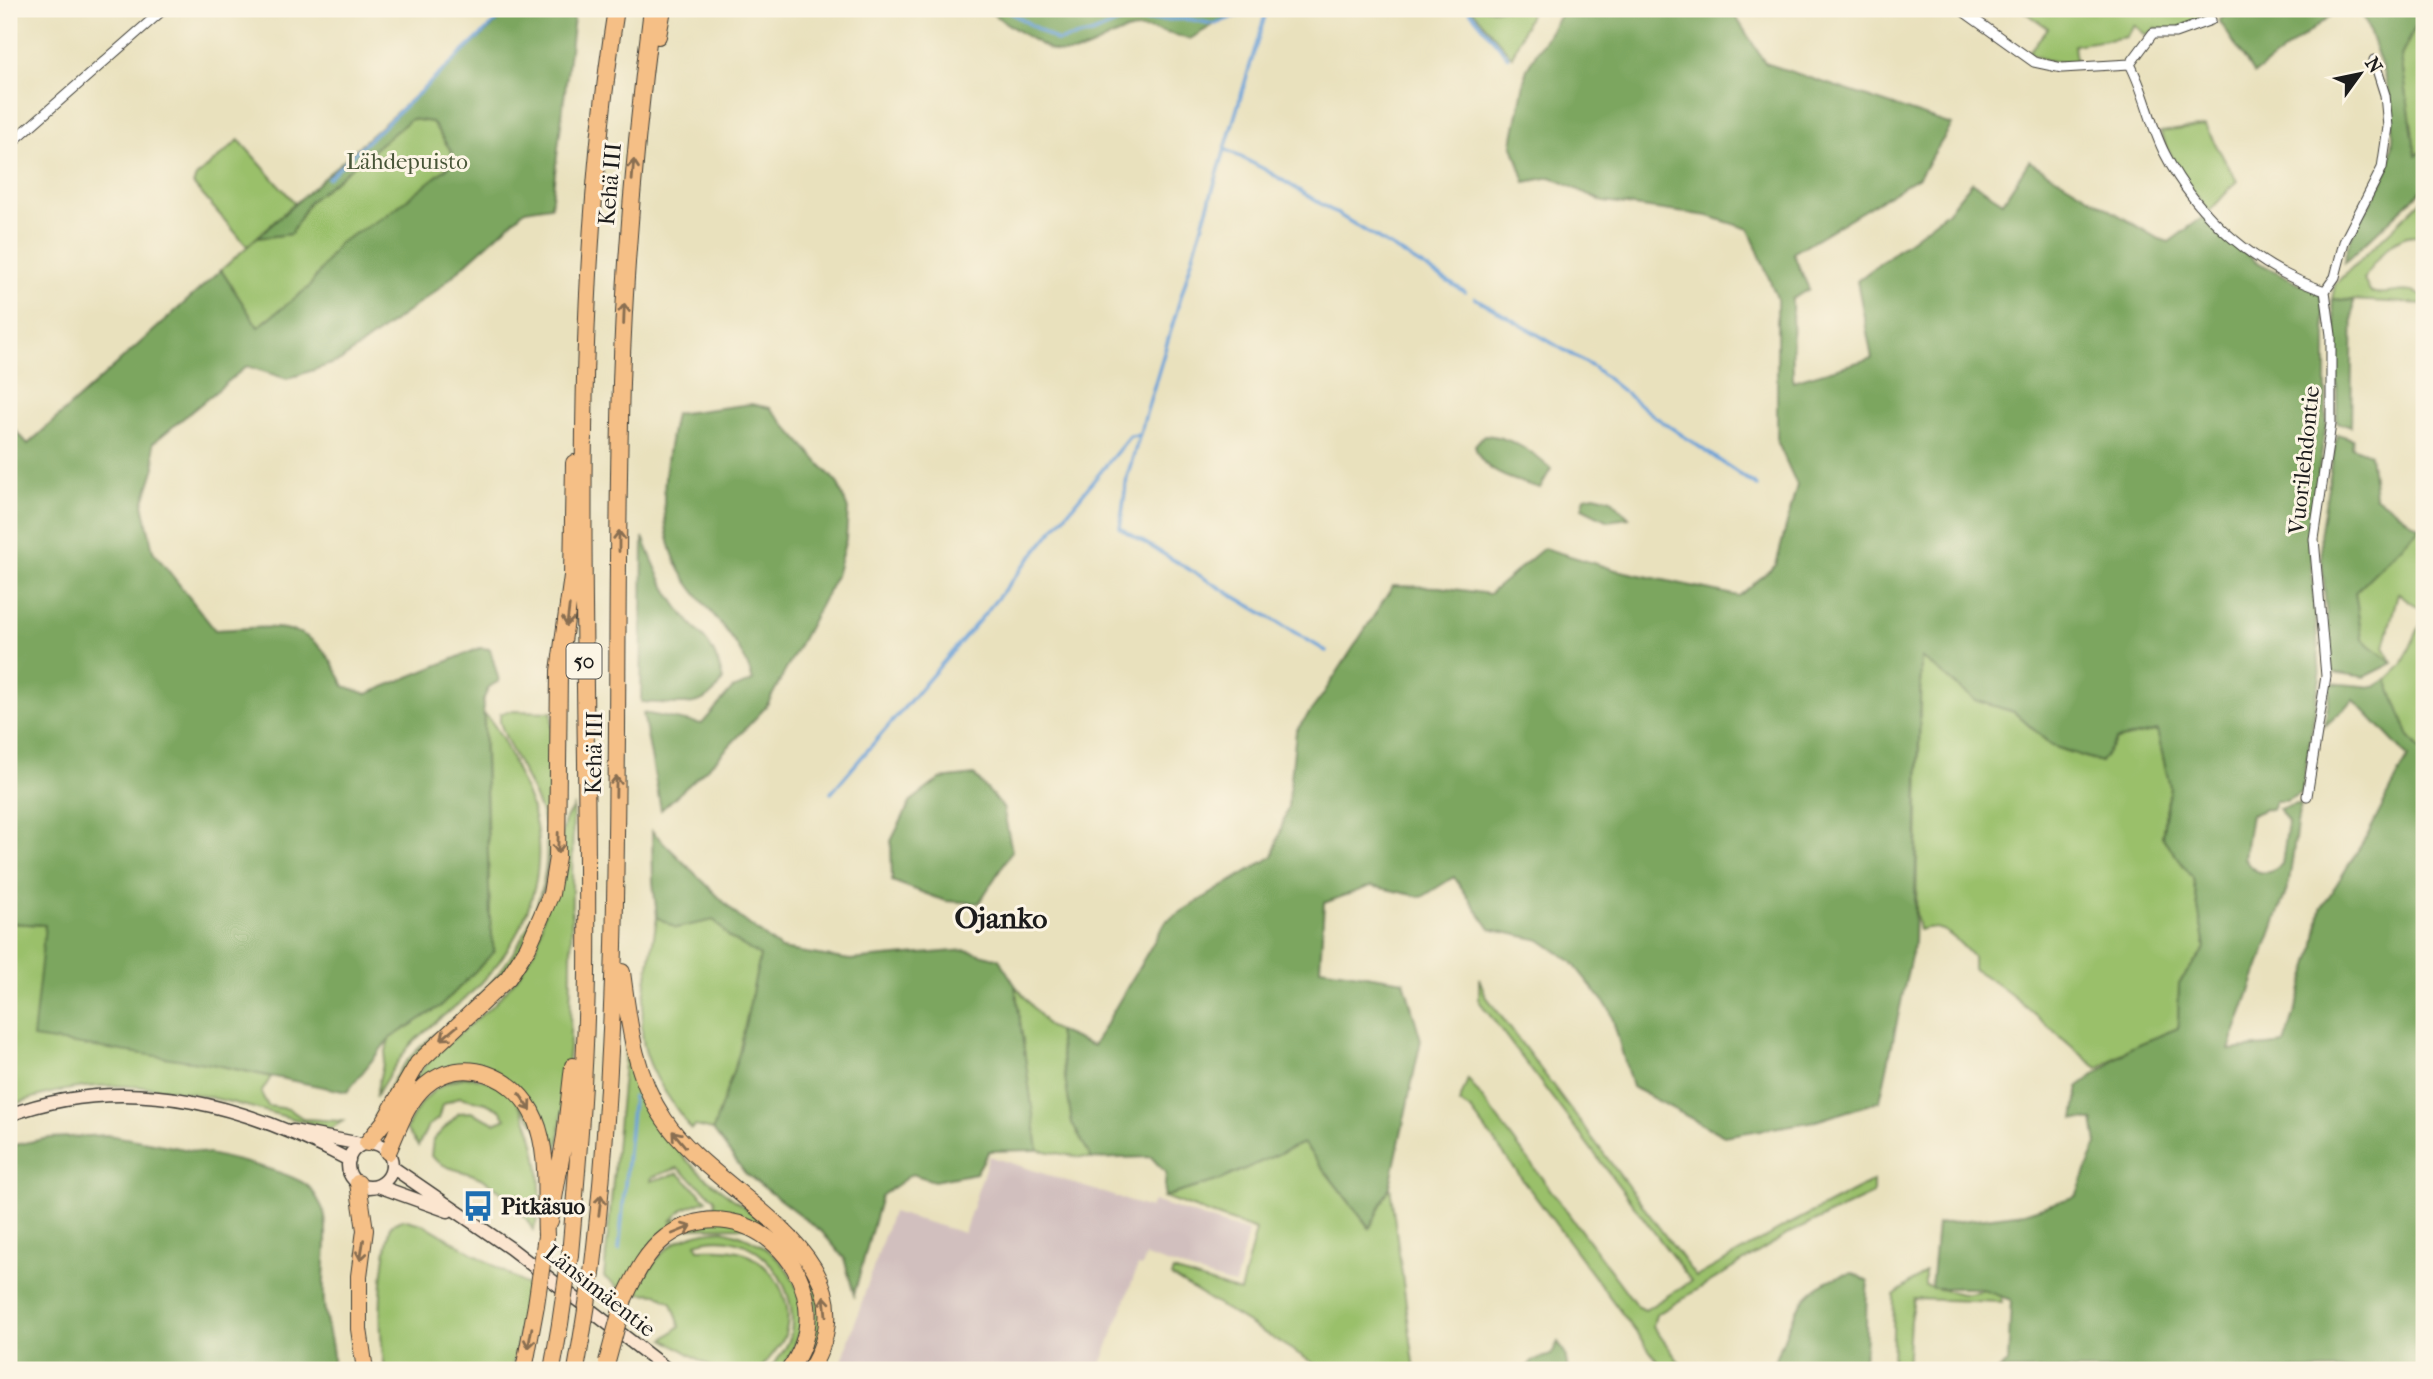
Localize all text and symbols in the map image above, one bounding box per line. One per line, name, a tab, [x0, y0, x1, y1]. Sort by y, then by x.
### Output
north arrow	[2324, 38, 2394, 108]
text: N	[2360, 53, 2387, 78]
street label: Kehä III	[593, 141, 627, 227]
park label: Lähdepuisto	[346, 148, 468, 175]
one-way arrow	[627, 159, 640, 182]
one-way arrow	[617, 303, 630, 326]
street label: Vuorilehdontie	[2283, 384, 2325, 537]
one-way arrow	[612, 530, 626, 553]
one-way arrow	[562, 604, 575, 627]
road number: 50	[566, 644, 602, 678]
street label: Kehä III	[580, 711, 608, 795]
one-way arrow	[609, 775, 623, 798]
one-way arrow	[551, 831, 564, 854]
district label: Ojanko	[955, 901, 1047, 936]
one-way arrow	[441, 1026, 459, 1041]
one-way arrow	[518, 1092, 532, 1111]
one-way arrow	[672, 1131, 687, 1149]
bus stop icon: Pitkäsuo	[461, 1189, 495, 1223]
place label: Pitkäsuo	[501, 1193, 586, 1220]
one-way arrow	[594, 1194, 607, 1217]
one-way arrow	[671, 1222, 692, 1235]
one-way arrow	[355, 1238, 368, 1261]
street label: Länsimäentie	[539, 1239, 661, 1343]
one-way arrow	[818, 1295, 831, 1318]
one-way arrow	[523, 1326, 536, 1349]

